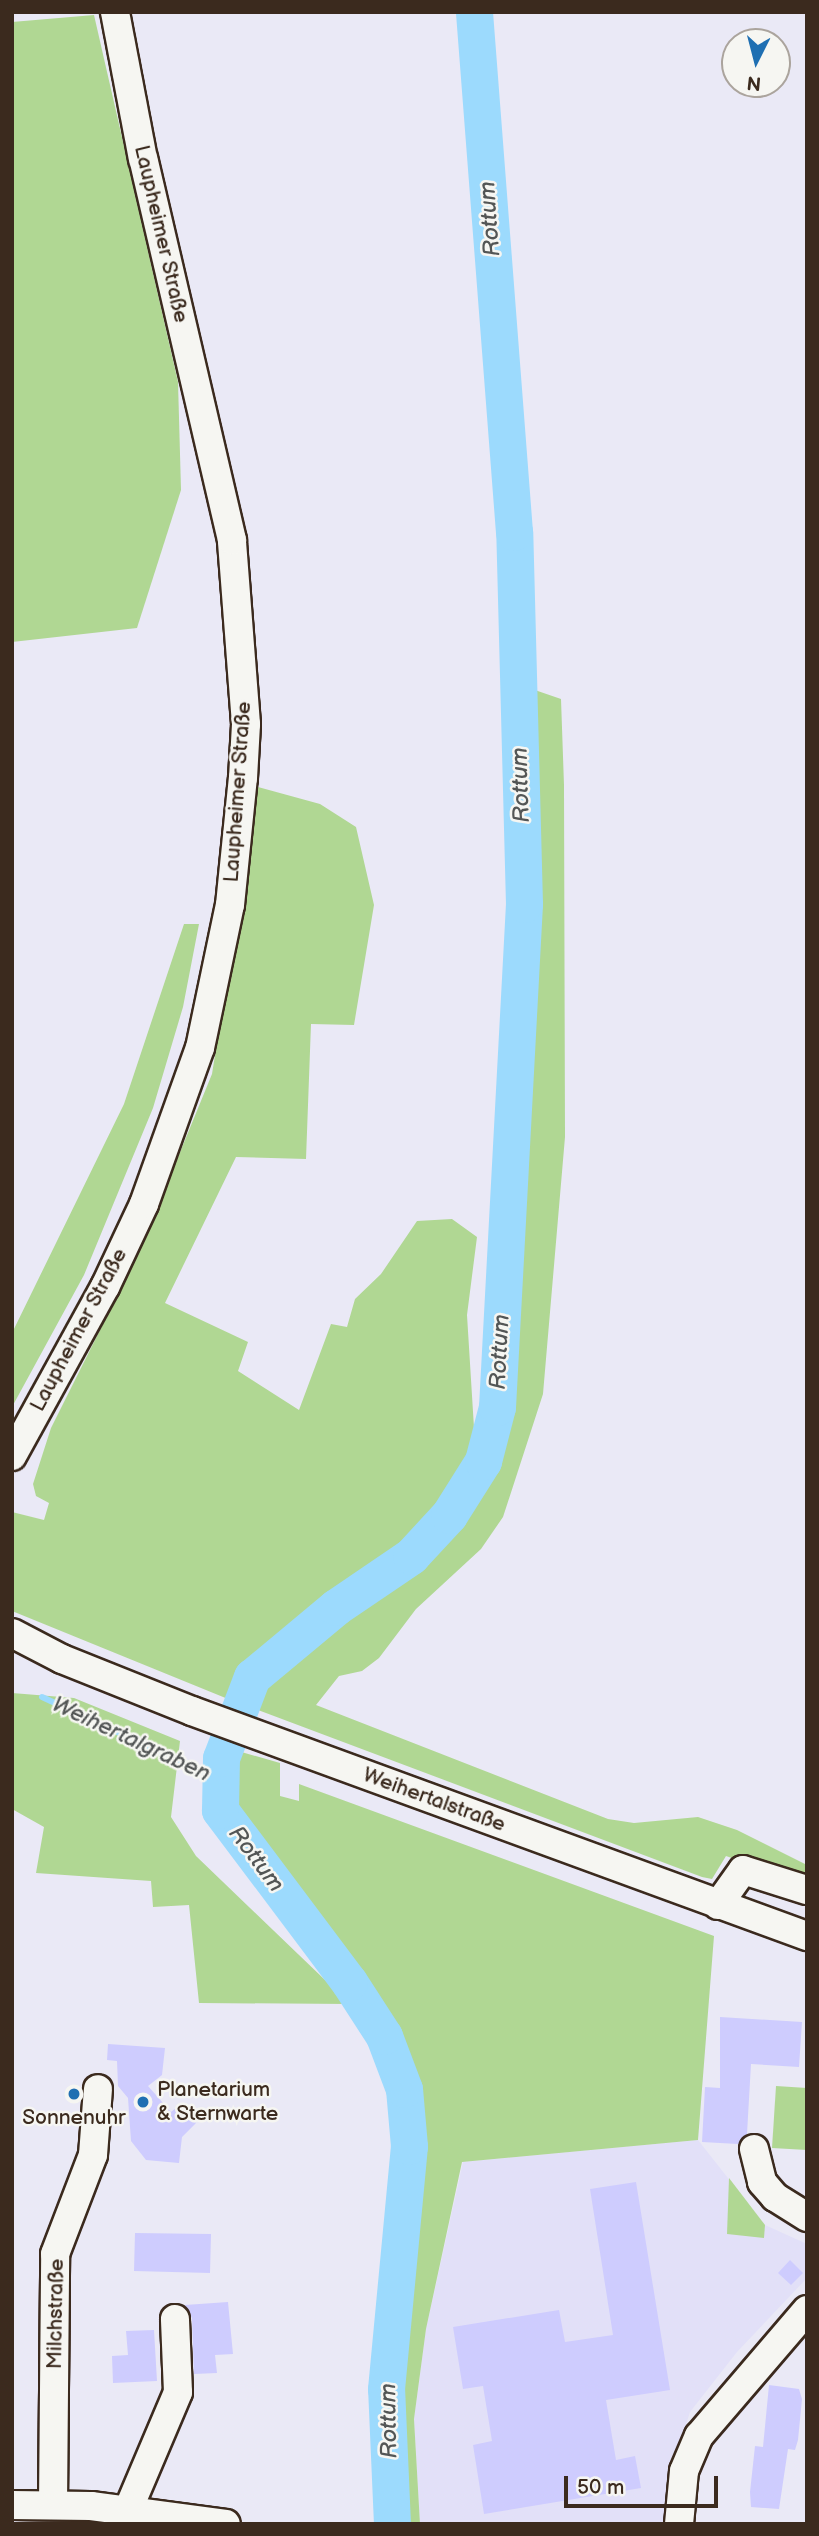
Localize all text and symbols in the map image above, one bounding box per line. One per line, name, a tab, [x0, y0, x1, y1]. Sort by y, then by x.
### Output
north arrow	[721, 28, 791, 98]
text: N	[746, 70, 762, 95]
street label: Laupheimer Straße	[128, 143, 194, 325]
water label: Rottum	[474, 180, 506, 258]
street label: Laupheimer Straße	[219, 701, 257, 883]
water label: Rottum	[506, 747, 536, 823]
street label: Laupheimer Straße	[25, 1244, 133, 1416]
water label: Rottum	[484, 1314, 516, 1390]
water label: Weihertalgraben	[47, 1690, 215, 1788]
street label: Weihertalstraße	[359, 1763, 509, 1837]
water label: Rottum	[222, 1821, 290, 1897]
place label: Planetarium & Sternwarte	[157, 2077, 279, 2127]
marker: Sonnenuhr	[66, 2086, 82, 2102]
marker: Planetarium & Sternwarte	[135, 2094, 151, 2110]
place label: Sonnenuhr	[22, 2105, 126, 2131]
street label: Milchstraße	[42, 2259, 70, 2369]
water label: Rottum	[375, 2383, 403, 2459]
scale bar	[567, 2462, 721, 2506]
text: 50 m	[577, 2475, 624, 2500]

